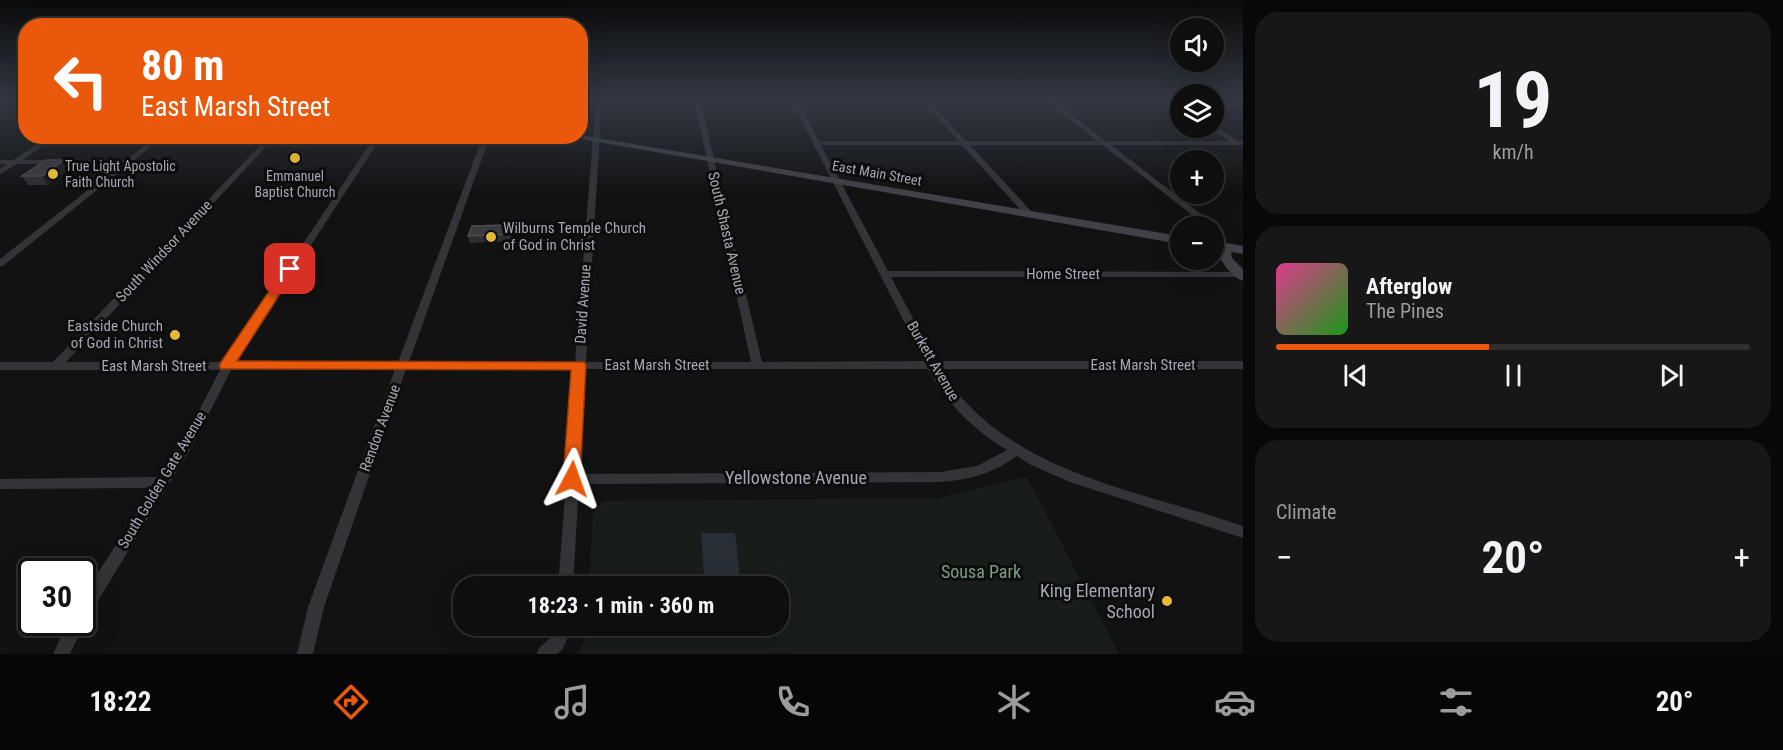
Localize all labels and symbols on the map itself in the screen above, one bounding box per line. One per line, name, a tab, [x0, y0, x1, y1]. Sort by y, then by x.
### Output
marker: Emmanuel Baptist Church	[288, 151, 302, 165]
street label: East Main Street	[831, 157, 923, 189]
place label: True Light Apostolic Faith Church	[65, 158, 176, 190]
marker: True Light Apostolic Faith Church	[46, 167, 60, 181]
place label: Emmanuel Baptist Church	[254, 168, 336, 200]
street label: South Shasta Avenue	[704, 170, 750, 296]
street label: South Windsor Avenue	[112, 196, 216, 306]
place label: Wilburns Temple Church of God in Christ	[503, 219, 646, 254]
marker: Wilburns Temple Church of God in Christ	[484, 230, 498, 244]
pin	[264, 243, 315, 294]
street label: David Avenue	[571, 264, 595, 344]
street label: Home Street	[1026, 265, 1100, 283]
place label: Eastside Church of God in Christ	[67, 317, 163, 352]
street label: Burkett Avenue	[903, 318, 963, 404]
marker: Eastside Church of God in Christ	[168, 328, 182, 342]
street label: East Marsh Street	[604, 356, 710, 374]
street label: East Marsh Street	[1090, 356, 1196, 374]
street label: East Marsh Street	[101, 357, 207, 375]
street label: Rendon Avenue	[356, 382, 404, 474]
street label: South Golden Gate Avenue	[114, 408, 210, 552]
position arrow	[540, 447, 604, 511]
street label: Yellowstone Avenue	[725, 467, 867, 488]
speed limit sign: 30	[18, 558, 96, 636]
park label: Sousa Park	[941, 561, 1021, 582]
place label: King Elementary School	[1040, 580, 1155, 622]
marker: King Elementary School	[1160, 594, 1174, 608]

